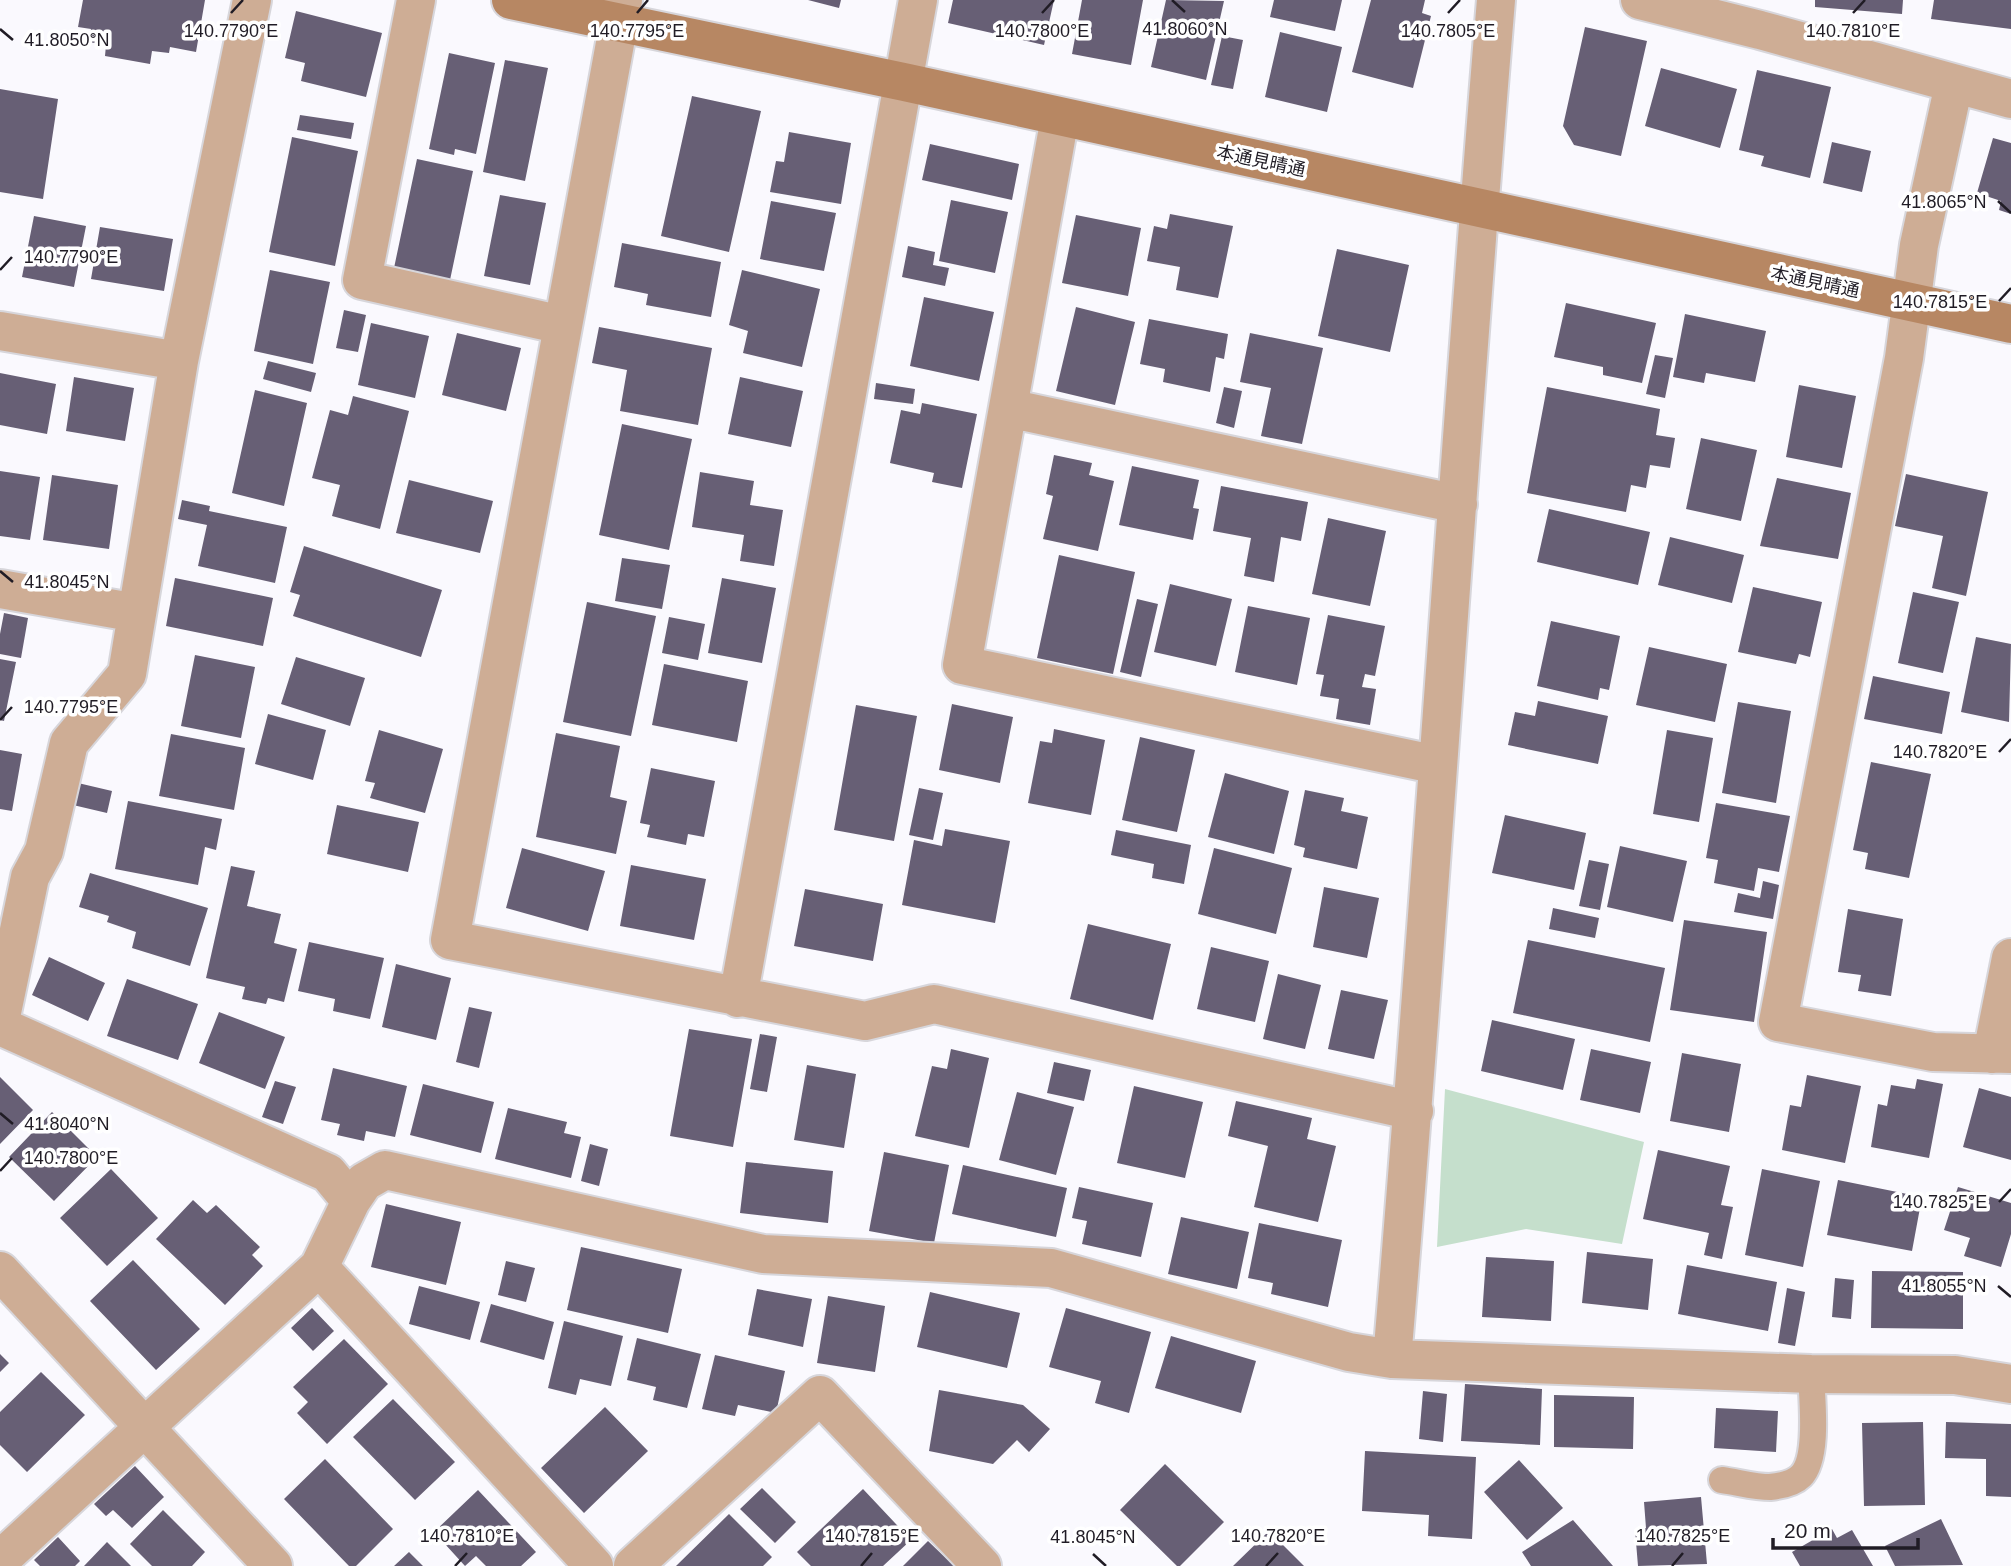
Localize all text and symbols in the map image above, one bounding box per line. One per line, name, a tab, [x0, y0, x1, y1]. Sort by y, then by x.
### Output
text: 41.8060°N	[1142, 19, 1228, 39]
text: 140.7790°E	[184, 21, 278, 41]
text: 140.7795°E	[590, 21, 684, 41]
text: 140.7800°E	[995, 21, 1089, 41]
text: 140.7805°E	[1401, 21, 1495, 41]
text: 140.7810°E	[1806, 21, 1900, 41]
text: 41.8050°N	[24, 30, 110, 50]
street label: 本通見晴通	[1215, 142, 1307, 180]
text: 41.8065°N	[1901, 192, 1987, 212]
text: 140.7790°E	[24, 247, 118, 267]
street label: 本通見晴通	[1769, 263, 1861, 301]
text: 140.7815°E	[1893, 292, 1987, 312]
text: 41.8045°N	[24, 572, 110, 592]
text: 140.7795°E	[24, 697, 118, 717]
text: 140.7820°E	[1893, 742, 1987, 762]
text: 41.8040°N	[24, 1114, 110, 1134]
text: 140.7800°E	[24, 1148, 118, 1168]
text: 140.7825°E	[1893, 1192, 1987, 1212]
text: 41.8055°N	[1901, 1276, 1987, 1296]
scale bar	[1773, 1506, 1918, 1550]
text: 20 m	[1784, 1519, 1831, 1542]
text: 140.7810°E	[420, 1526, 514, 1546]
text: 140.7815°E	[825, 1526, 919, 1546]
text: 140.7820°E	[1231, 1526, 1325, 1546]
text: 140.7825°E	[1636, 1526, 1730, 1546]
text: 41.8045°N	[1050, 1527, 1136, 1547]

